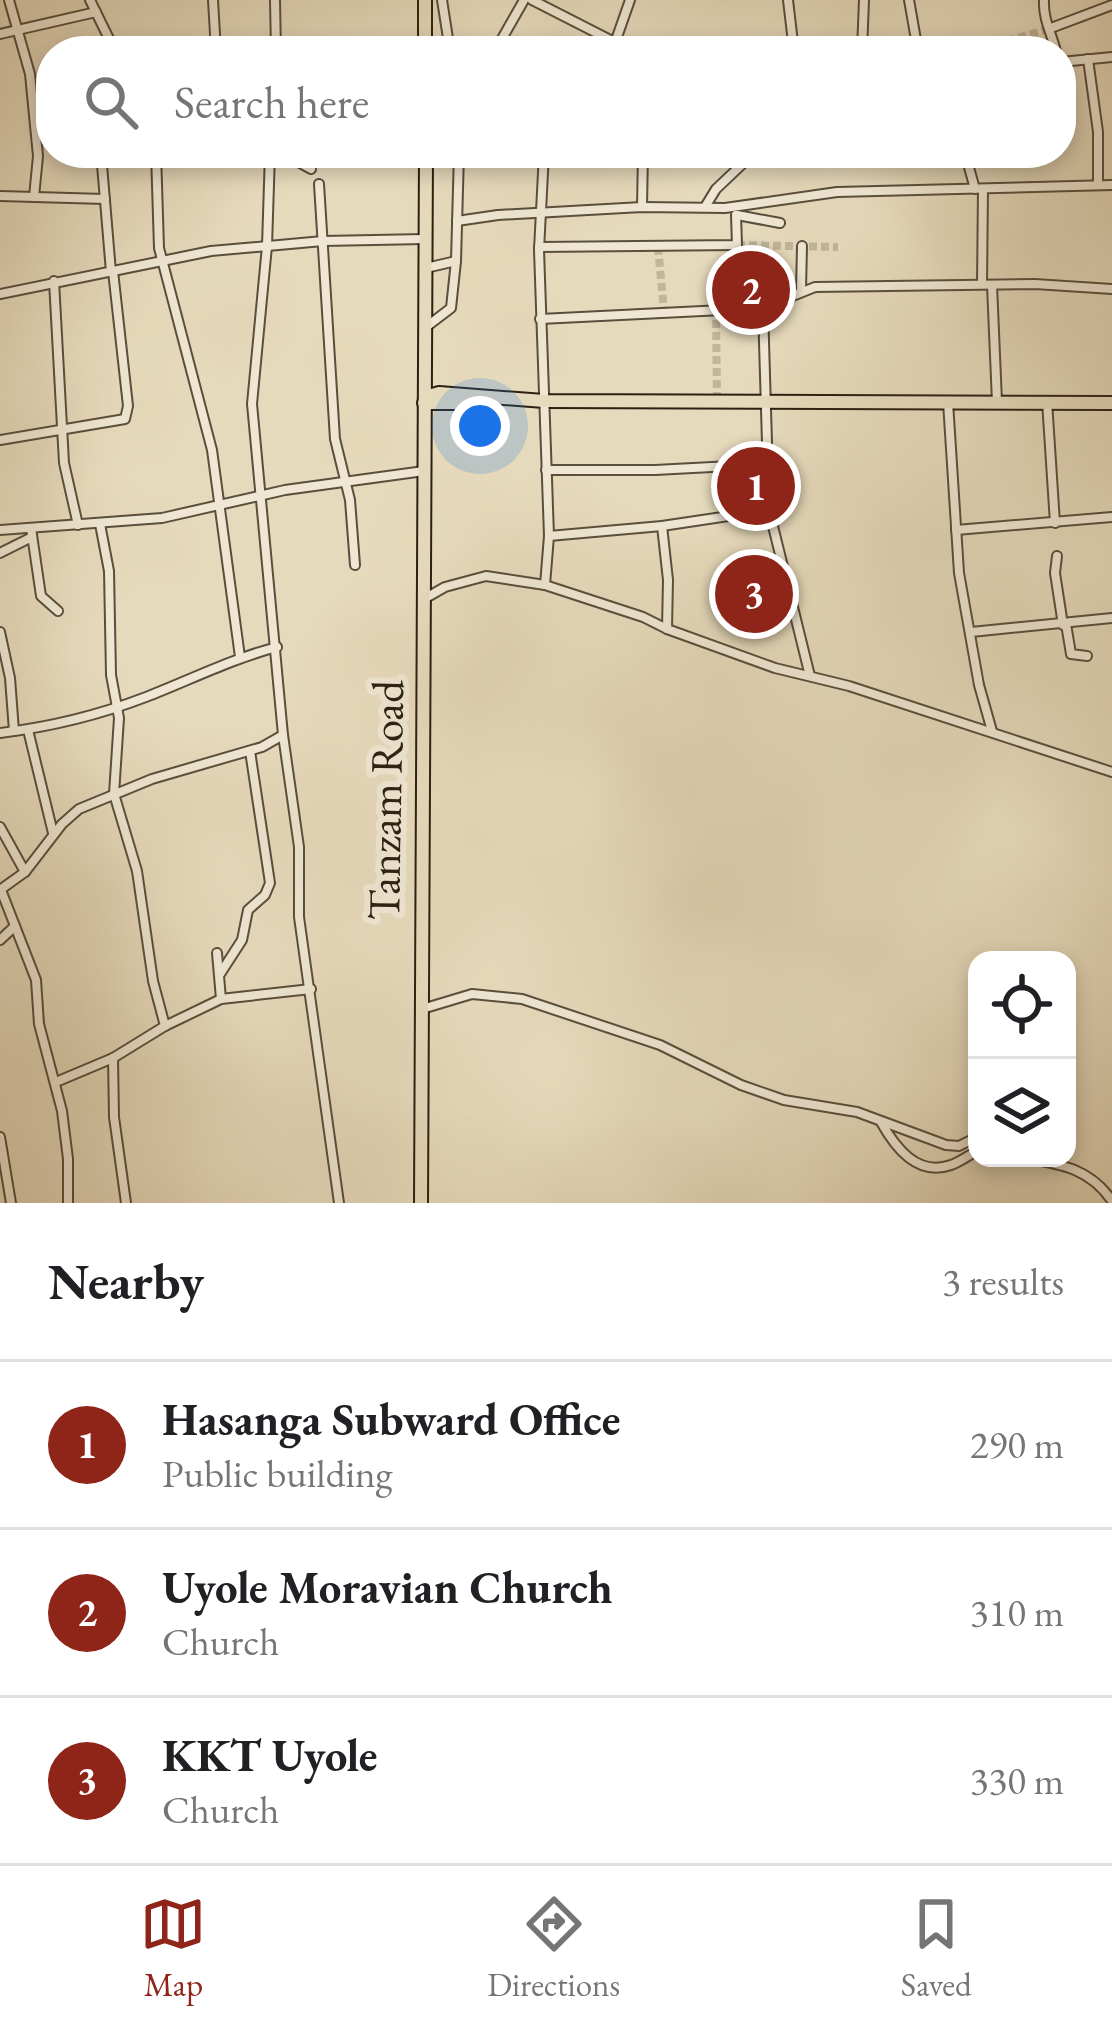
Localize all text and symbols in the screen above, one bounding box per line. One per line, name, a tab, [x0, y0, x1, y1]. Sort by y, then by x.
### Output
search box	[36, 36, 1076, 168]
icon: search	[78, 69, 144, 135]
text: Search here	[174, 73, 369, 131]
pin: 2	[712, 245, 790, 335]
your location	[450, 396, 510, 456]
pin: 1	[717, 441, 795, 531]
pin: 3	[715, 549, 793, 639]
street label: Tanzam Road	[354, 679, 416, 921]
map controls	[968, 951, 1076, 1167]
button: locate	[968, 951, 1076, 1059]
button: layers	[968, 1059, 1076, 1167]
text: Nearby	[48, 1248, 204, 1314]
text: 3 results	[942, 1256, 1064, 1307]
text: Hasanga Subward Office	[162, 1390, 620, 1448]
text: 1	[77, 1419, 97, 1470]
text: 290 m	[970, 1419, 1064, 1470]
text: Public building	[162, 1448, 393, 1499]
text: Uyole Moravian Church	[162, 1558, 613, 1616]
text: 2	[77, 1587, 97, 1638]
text: 310 m	[970, 1587, 1064, 1638]
text: Church	[162, 1616, 279, 1667]
text: KKT Uyole	[162, 1726, 377, 1784]
text: 3	[77, 1755, 97, 1806]
text: 330 m	[970, 1755, 1064, 1806]
text: Church	[162, 1784, 279, 1835]
tab: Map	[140, 1891, 206, 2006]
tab: Directions	[487, 1891, 620, 2006]
tab: Saved	[901, 1891, 972, 2006]

